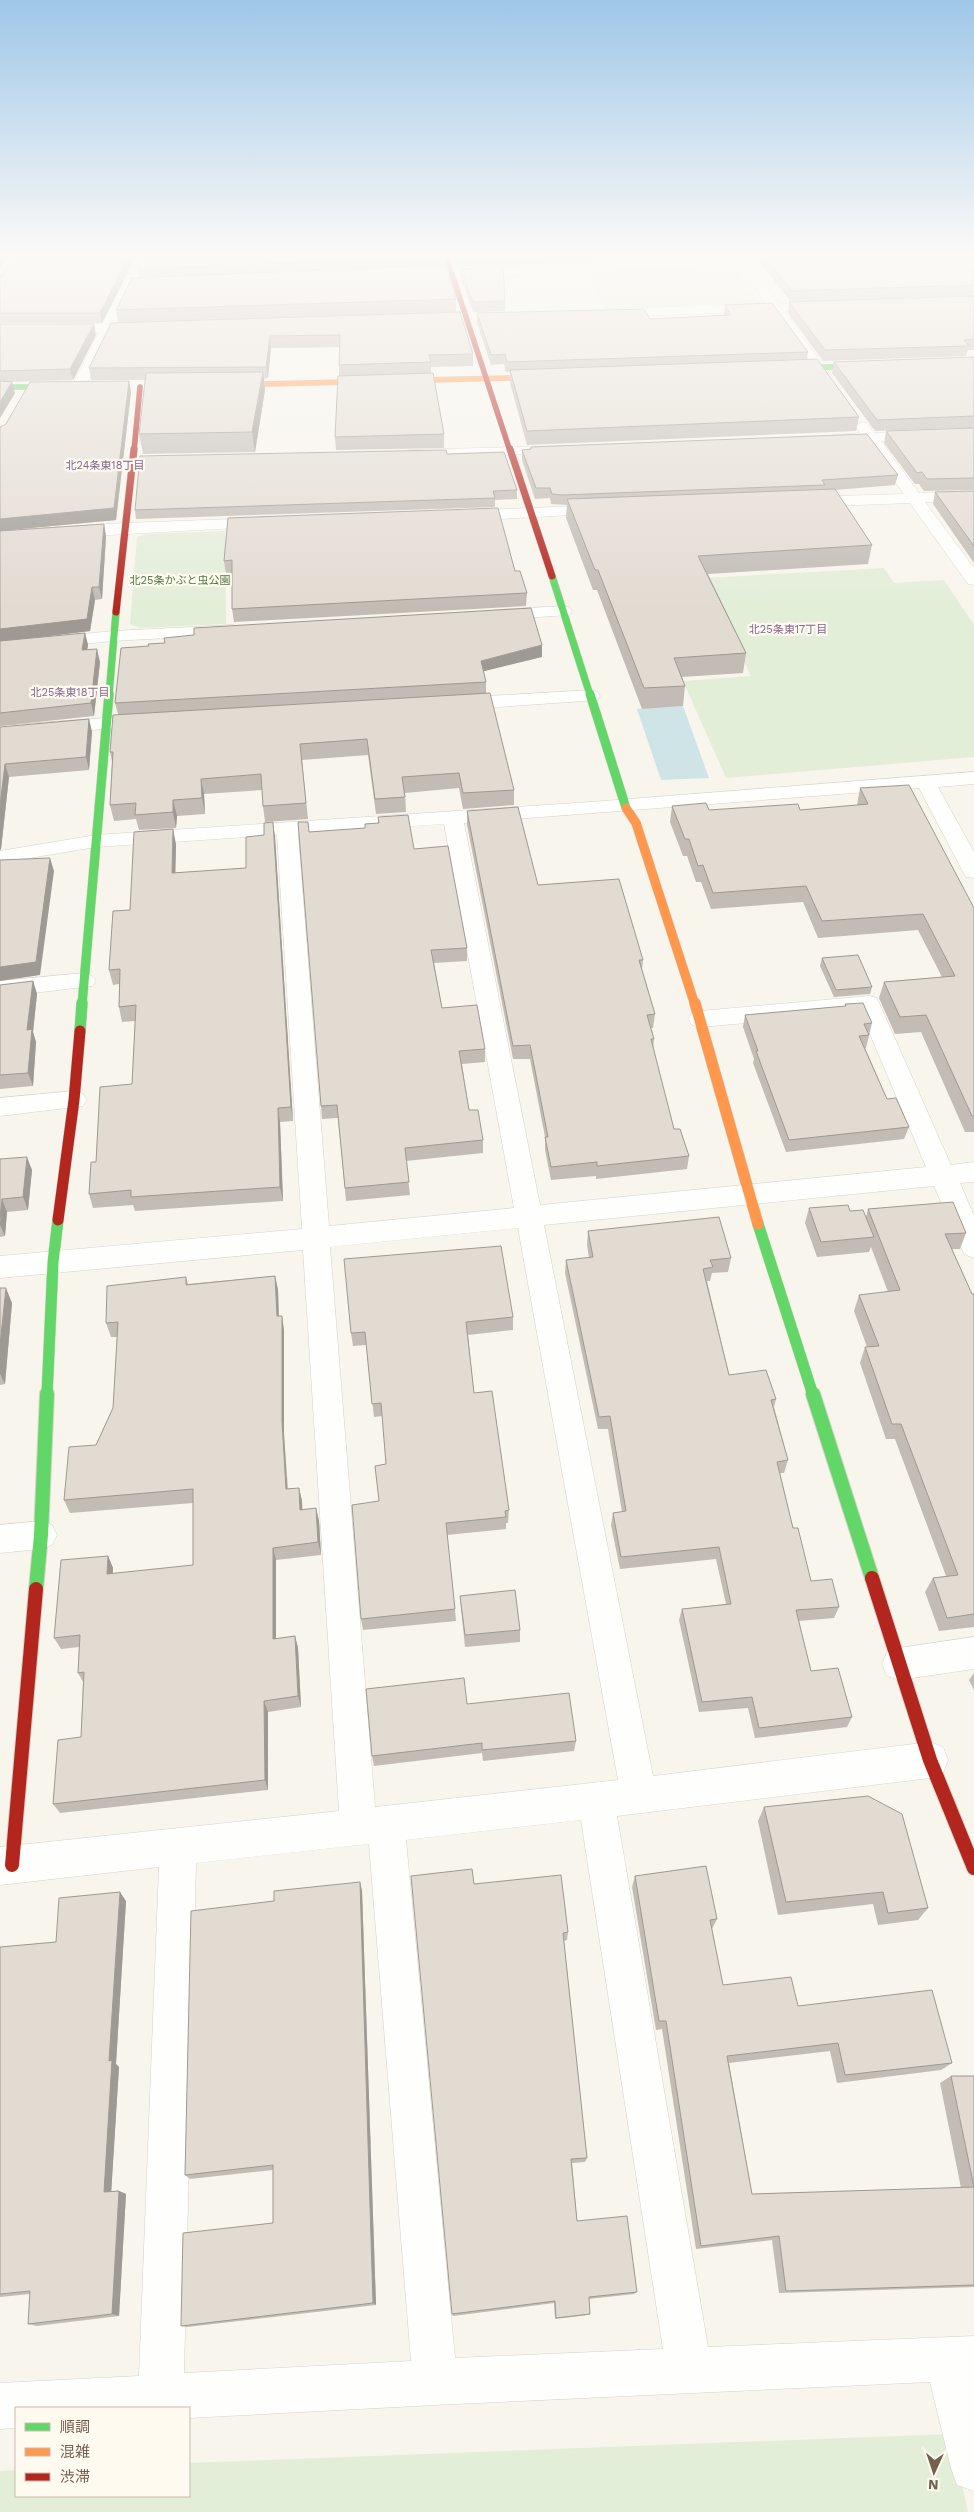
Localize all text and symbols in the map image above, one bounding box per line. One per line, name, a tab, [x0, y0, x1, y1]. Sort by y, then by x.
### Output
district label: 北24条東18丁目	[66, 459, 144, 472]
park label: 北25条かぶと虫公園	[130, 574, 230, 587]
district label: 北25条東17丁目	[749, 623, 827, 636]
district label: 北25条東18丁目	[31, 686, 109, 699]
legend	[15, 2407, 190, 2497]
text: 順調	[60, 2418, 90, 2436]
text: 混雑	[60, 2443, 90, 2461]
north arrow	[909, 2447, 959, 2497]
text: 渋滞	[60, 2468, 90, 2486]
text: N	[928, 2477, 939, 2493]

